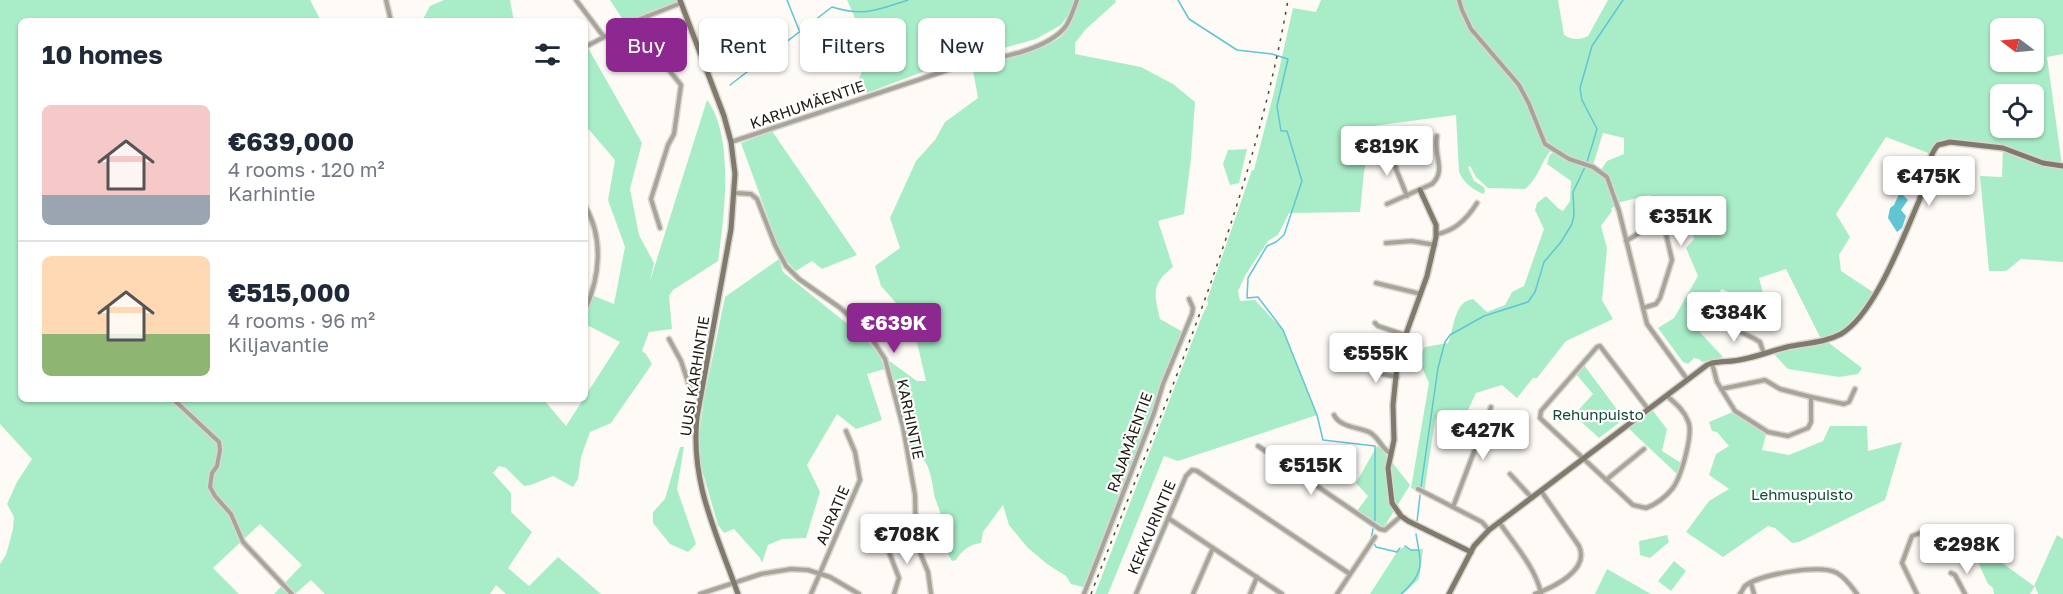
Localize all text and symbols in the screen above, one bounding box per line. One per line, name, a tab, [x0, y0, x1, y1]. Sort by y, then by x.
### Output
chip: Buy	[606, 18, 687, 72]
chip: Rent	[699, 18, 788, 72]
chip: Filters	[800, 18, 906, 72]
chip: New	[918, 18, 1005, 72]
north arrow	[1990, 18, 2044, 72]
map controls	[1990, 18, 2044, 138]
icon: filters	[531, 38, 564, 71]
text: 10 homes	[42, 39, 163, 70]
street label: KARHUMÄENTIE	[747, 76, 867, 132]
button: locate	[1990, 84, 2044, 138]
text: €639,000	[228, 126, 354, 157]
pin: €819K	[1345, 126, 1429, 177]
icon: home	[90, 129, 162, 201]
text: €819K	[1355, 133, 1419, 157]
pin: €475K	[1887, 156, 1971, 207]
text: 4 rooms · 120 m²	[228, 157, 385, 181]
text: €475K	[1897, 163, 1961, 187]
text: Karhintie	[228, 181, 315, 205]
pin: €351K	[1639, 196, 1723, 247]
text: €351K	[1649, 203, 1713, 227]
text: €515,000	[228, 277, 350, 308]
icon: home	[90, 280, 162, 352]
pin: €384K	[1692, 292, 1776, 343]
text: €384K	[1701, 299, 1767, 323]
pin: €639K	[852, 303, 936, 354]
text: 4 rooms · 96 m²	[228, 308, 375, 332]
text: €639K	[861, 310, 927, 334]
street label: UUSI KARHINTIE	[676, 315, 712, 437]
text: Kiljavantie	[228, 332, 329, 356]
pin: €555K	[1334, 333, 1418, 384]
text: €555K	[1343, 340, 1409, 364]
street label: KARHINTIE	[894, 377, 928, 461]
street label: RAJAMÄENTIE	[1103, 390, 1155, 494]
park label: Rehunpuisto	[1552, 405, 1644, 423]
pin: €427K	[1441, 410, 1525, 461]
text: €427K	[1451, 417, 1515, 441]
pin: €515K	[1269, 445, 1353, 496]
text: €515K	[1279, 452, 1343, 476]
street label: KEKKURINTIE	[1123, 477, 1179, 577]
street label: AURATIE	[811, 483, 853, 547]
park label: Lehmuspuisto	[1751, 485, 1853, 503]
pin: €708K	[865, 514, 949, 565]
text: €708K	[874, 521, 940, 545]
pin: €298K	[1925, 524, 2009, 575]
text: €298K	[1934, 531, 2000, 555]

